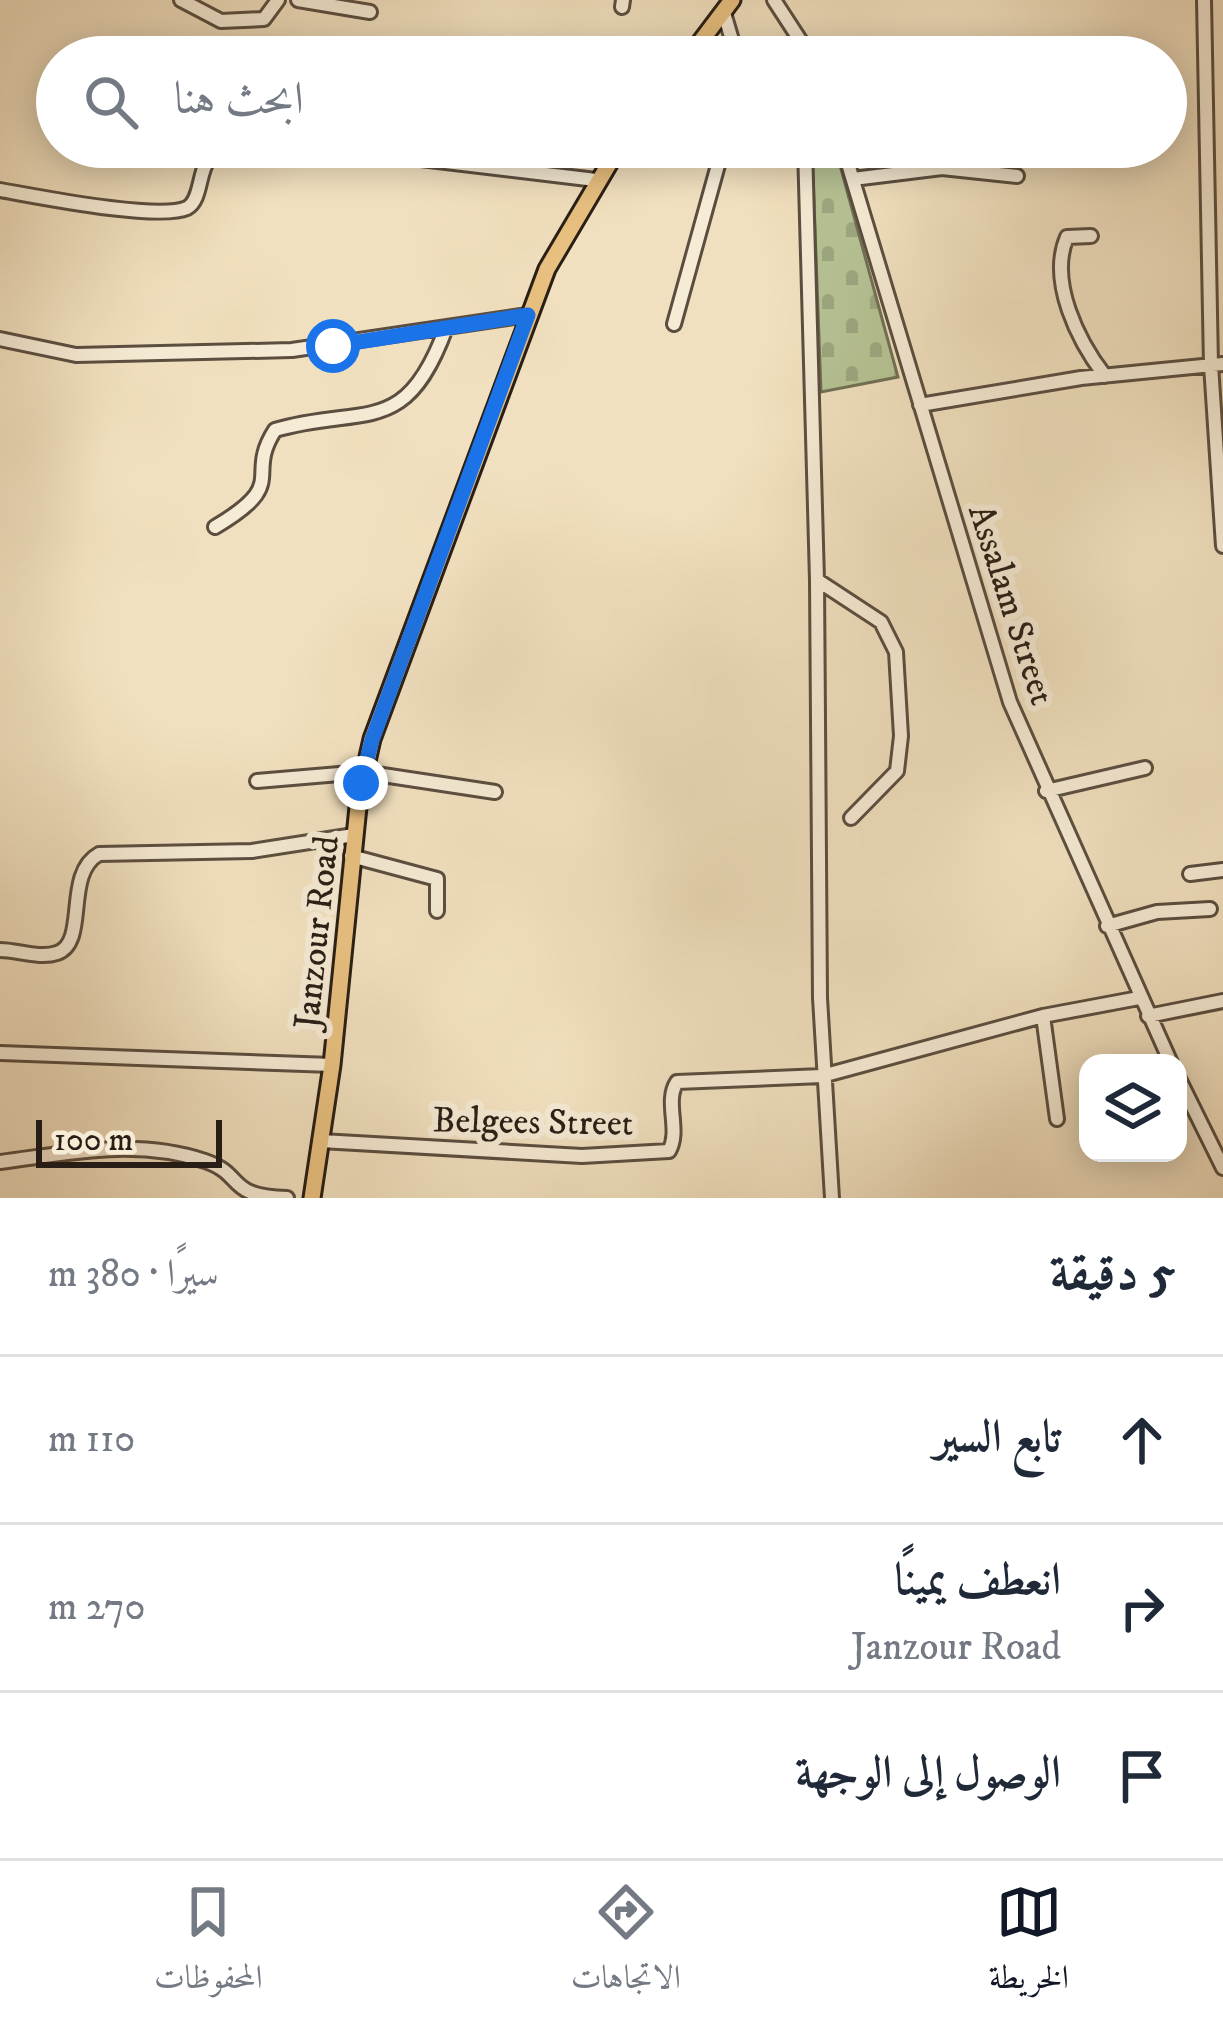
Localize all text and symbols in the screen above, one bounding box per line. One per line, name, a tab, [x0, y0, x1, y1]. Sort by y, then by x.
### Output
search box	[36, 36, 1187, 168]
icon: search	[78, 69, 144, 135]
text: ابحث هنا	[174, 72, 304, 128]
route start	[306, 319, 360, 373]
street label: Assalam Street	[957, 499, 1064, 711]
route end	[334, 756, 388, 810]
street label: Janzour Road	[285, 833, 350, 1034]
map controls	[1079, 1054, 1187, 1162]
button: layers	[1079, 1054, 1187, 1162]
street label: Belgees Street	[432, 1098, 634, 1147]
scale bar	[36, 1114, 222, 1167]
text: 100 m	[54, 1120, 133, 1161]
text: 5 دقيقة	[1050, 1242, 1175, 1306]
text: سيرًا · 380 m	[48, 1250, 219, 1299]
icon: ahead	[1109, 1407, 1175, 1473]
text: تابع السير	[934, 1410, 1061, 1466]
text: 110 m	[48, 1415, 135, 1464]
text: انعطف يمينًا	[895, 1553, 1061, 1609]
icon: right	[1109, 1575, 1175, 1641]
text: 270 m	[48, 1583, 145, 1632]
text: Janzour Road	[851, 1623, 1061, 1672]
icon: arrive	[1109, 1743, 1175, 1809]
text: الوصول إلى الوجهة	[795, 1746, 1061, 1802]
tab: المحفوظات	[154, 1879, 263, 2009]
tab: الاتجاهات	[571, 1879, 681, 2009]
tab: الخريطة	[989, 1879, 1069, 2009]

